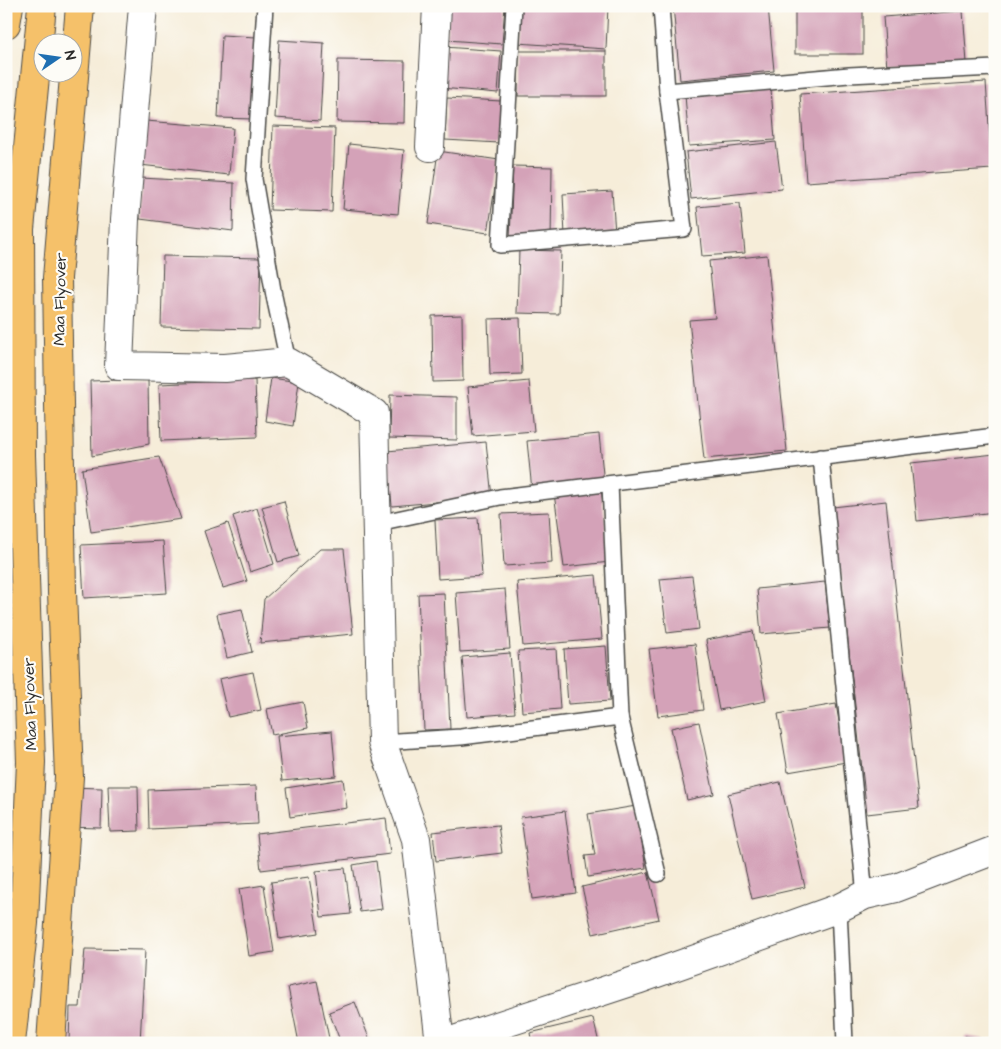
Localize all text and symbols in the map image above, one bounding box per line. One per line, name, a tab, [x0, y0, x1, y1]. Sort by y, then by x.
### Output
north arrow	[32, 32, 82, 82]
text: N	[59, 49, 80, 62]
street label: Maa Flyover	[48, 252, 73, 346]
street label: Maa Flyover	[17, 657, 44, 751]

